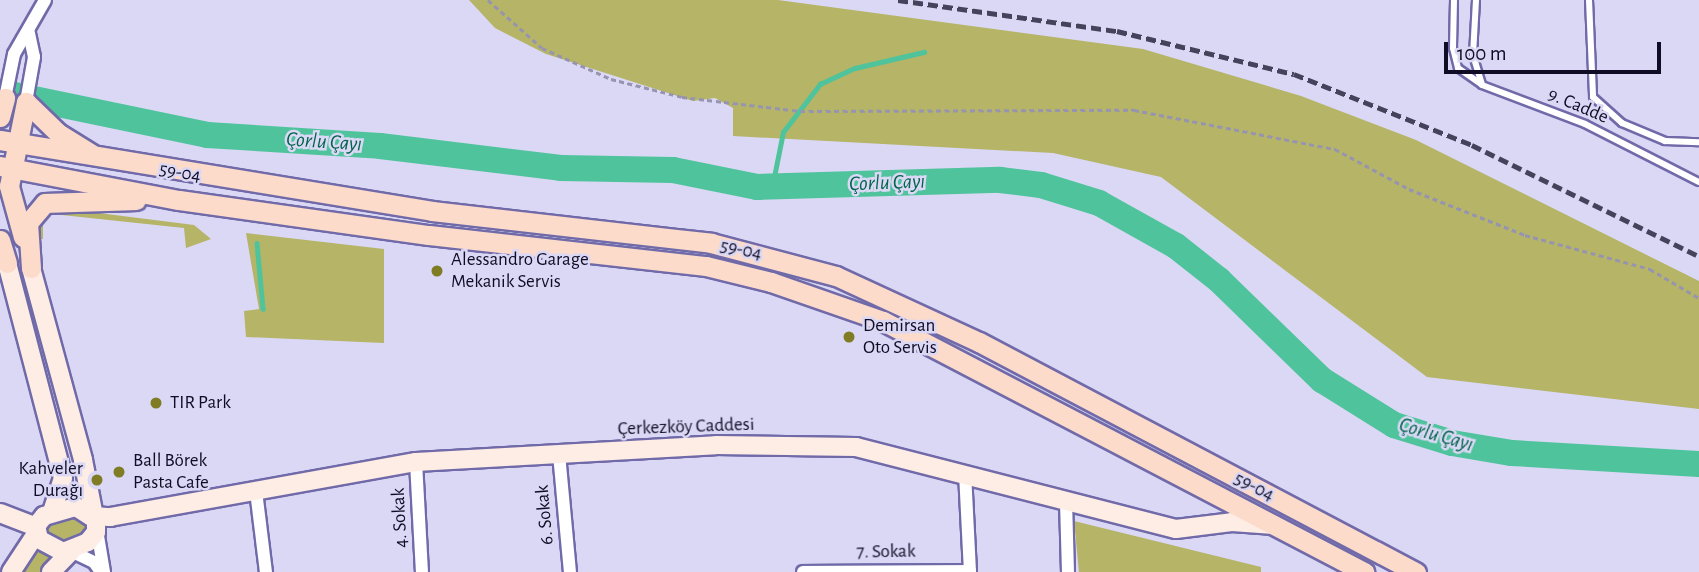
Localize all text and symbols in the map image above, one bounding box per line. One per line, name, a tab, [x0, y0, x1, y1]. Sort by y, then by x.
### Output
scale bar	[1447, 28, 1664, 72]
text: 100 m	[1457, 43, 1507, 64]
street label: 9. Cadde	[1544, 83, 1612, 129]
water label: Çorlu Çayı	[285, 127, 363, 157]
street label: 59-04	[157, 158, 203, 188]
water label: Çorlu Çayı	[849, 169, 925, 197]
street label: 59-04	[718, 234, 764, 266]
place label: Alessandro Garage Mekanik Servis	[451, 249, 589, 293]
marker: Alessandro Garage Mekanik Servis	[429, 263, 445, 279]
place label: Demirsan Oto Servis	[863, 315, 937, 359]
marker: Demirsan Oto Servis	[841, 329, 857, 345]
place label: TIR Park	[170, 392, 231, 414]
marker: TIR Park	[148, 395, 164, 411]
water label: Çorlu Çayı	[1396, 412, 1476, 458]
street label: Çerkezköy Caddesi	[617, 413, 755, 441]
place label: Ball Börek Pasta Cafe	[133, 450, 209, 494]
place label: Kahveler Durağı	[18, 458, 83, 502]
marker: Ball Börek Pasta Cafe	[111, 464, 127, 480]
street label: 59-04	[1230, 467, 1278, 507]
marker: Kahveler Durağı	[89, 472, 105, 488]
street label: 6. Sokak	[531, 484, 559, 546]
street label: 4. Sokak	[387, 487, 413, 549]
street label: 7. Sokak	[856, 540, 916, 564]

